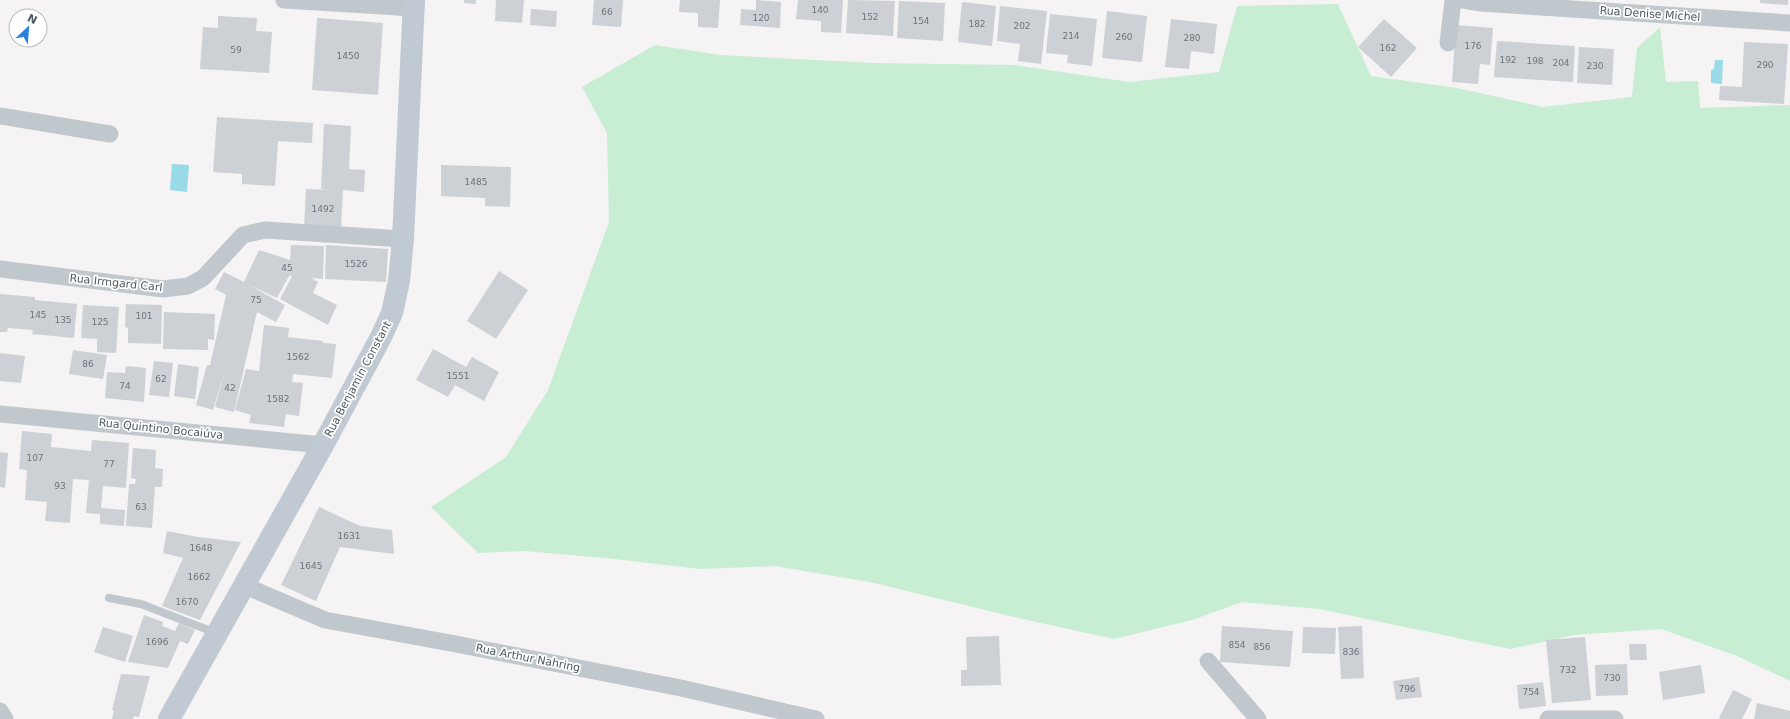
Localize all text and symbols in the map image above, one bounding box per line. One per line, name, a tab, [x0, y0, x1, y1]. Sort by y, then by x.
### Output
street label: Rua Denise Michel	[1599, 4, 1701, 24]
house number: 140	[811, 5, 829, 15]
house number: 66	[601, 7, 613, 17]
north arrow	[8, 8, 48, 48]
text: N	[25, 12, 39, 27]
house number: 152	[861, 12, 879, 22]
house number: 120	[752, 13, 770, 23]
house number: 154	[912, 16, 930, 26]
house number: 182	[968, 19, 986, 29]
house number: 202	[1013, 21, 1031, 31]
house number: 214	[1062, 31, 1080, 41]
house number: 260	[1115, 32, 1133, 42]
house number: 280	[1183, 33, 1201, 43]
house number: 176	[1464, 41, 1482, 51]
house number: 162	[1379, 43, 1397, 53]
house number: 59	[230, 45, 242, 55]
house number: 1450	[337, 51, 360, 61]
house number: 192	[1499, 55, 1517, 65]
house number: 198	[1526, 56, 1544, 66]
house number: 204	[1552, 58, 1570, 68]
house number: 290	[1756, 60, 1774, 70]
house number: 230	[1586, 61, 1604, 71]
house number: 1485	[465, 177, 487, 187]
house number: 1492	[312, 204, 334, 214]
house number: 1526	[345, 259, 368, 269]
house number: 45	[281, 263, 293, 273]
street label: Rua Irmgard Carl	[69, 272, 163, 294]
house number: 75	[250, 295, 262, 305]
house number: 145	[29, 310, 47, 320]
house number: 101	[135, 311, 153, 321]
house number: 135	[54, 315, 72, 325]
house number: 125	[91, 317, 109, 327]
street label: Rua Benjamin Constant	[322, 318, 394, 439]
house number: 1562	[287, 352, 309, 362]
house number: 86	[82, 359, 94, 369]
house number: 1551	[447, 371, 469, 381]
house number: 62	[155, 374, 167, 384]
house number: 74	[119, 381, 131, 391]
house number: 42	[224, 383, 236, 393]
house number: 1582	[267, 394, 289, 404]
street label: Rua Quintino Bocaiúva	[98, 416, 224, 442]
house number: 107	[26, 453, 44, 463]
house number: 77	[103, 459, 115, 469]
house number: 93	[54, 481, 66, 491]
house number: 63	[135, 502, 147, 512]
house number: 1631	[338, 531, 360, 541]
house number: 1648	[190, 543, 213, 553]
house number: 1645	[300, 561, 322, 571]
house number: 1662	[188, 572, 210, 582]
house number: 1670	[176, 597, 199, 607]
house number: 1696	[146, 637, 169, 647]
house number: 854	[1228, 640, 1246, 650]
street label: Rua Arthur Nahring	[475, 641, 581, 675]
house number: 856	[1253, 642, 1271, 652]
house number: 836	[1342, 647, 1360, 657]
house number: 732	[1559, 665, 1577, 675]
house number: 730	[1603, 673, 1621, 683]
house number: 796	[1398, 684, 1416, 694]
house number: 754	[1522, 687, 1540, 697]

